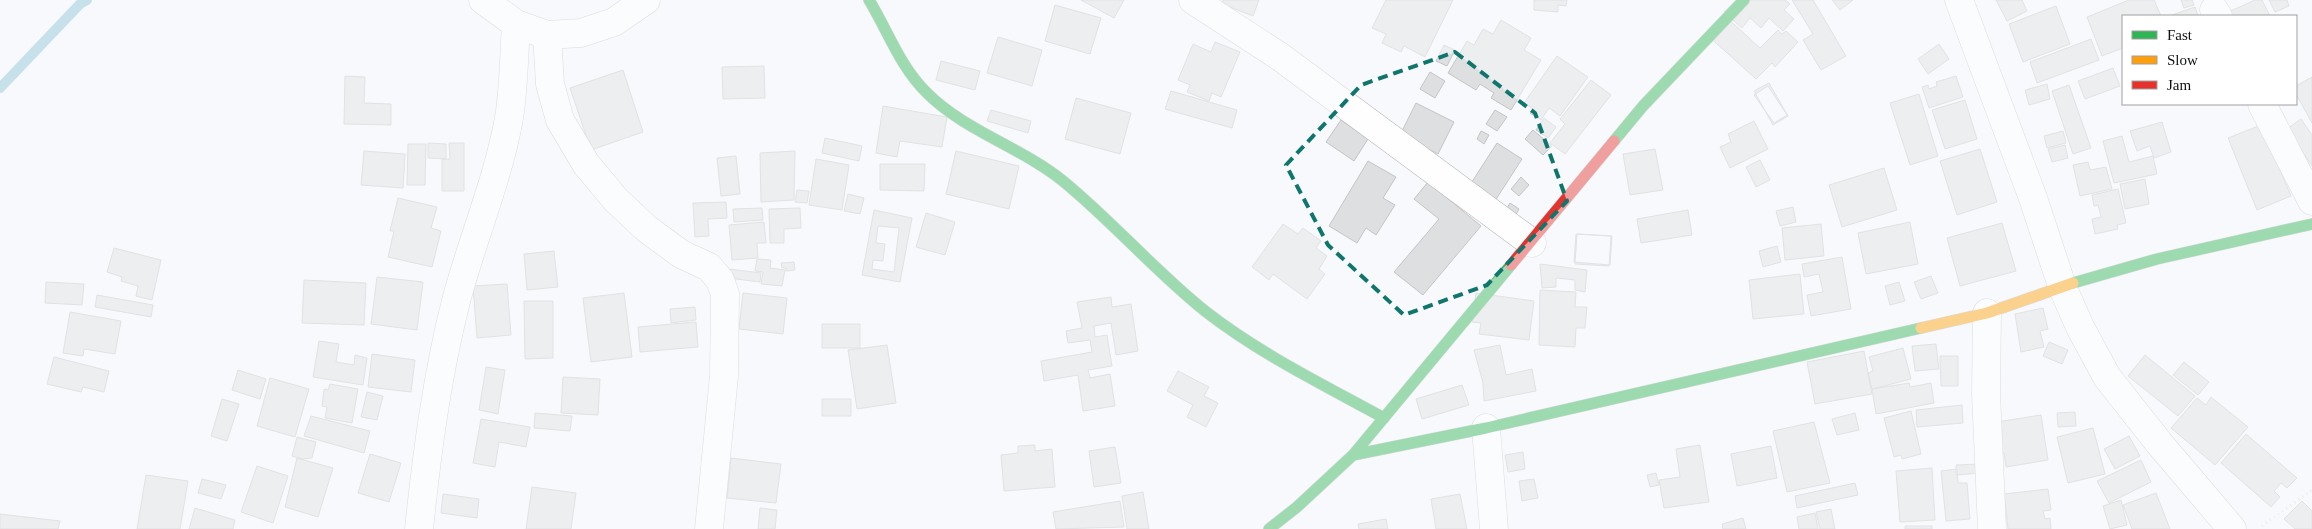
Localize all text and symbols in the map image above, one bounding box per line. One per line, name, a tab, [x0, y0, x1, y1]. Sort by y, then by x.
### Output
legend	[2122, 15, 2297, 105]
text: Fast	[2167, 27, 2193, 43]
text: Slow	[2167, 52, 2198, 68]
text: Jam	[2167, 77, 2191, 93]

